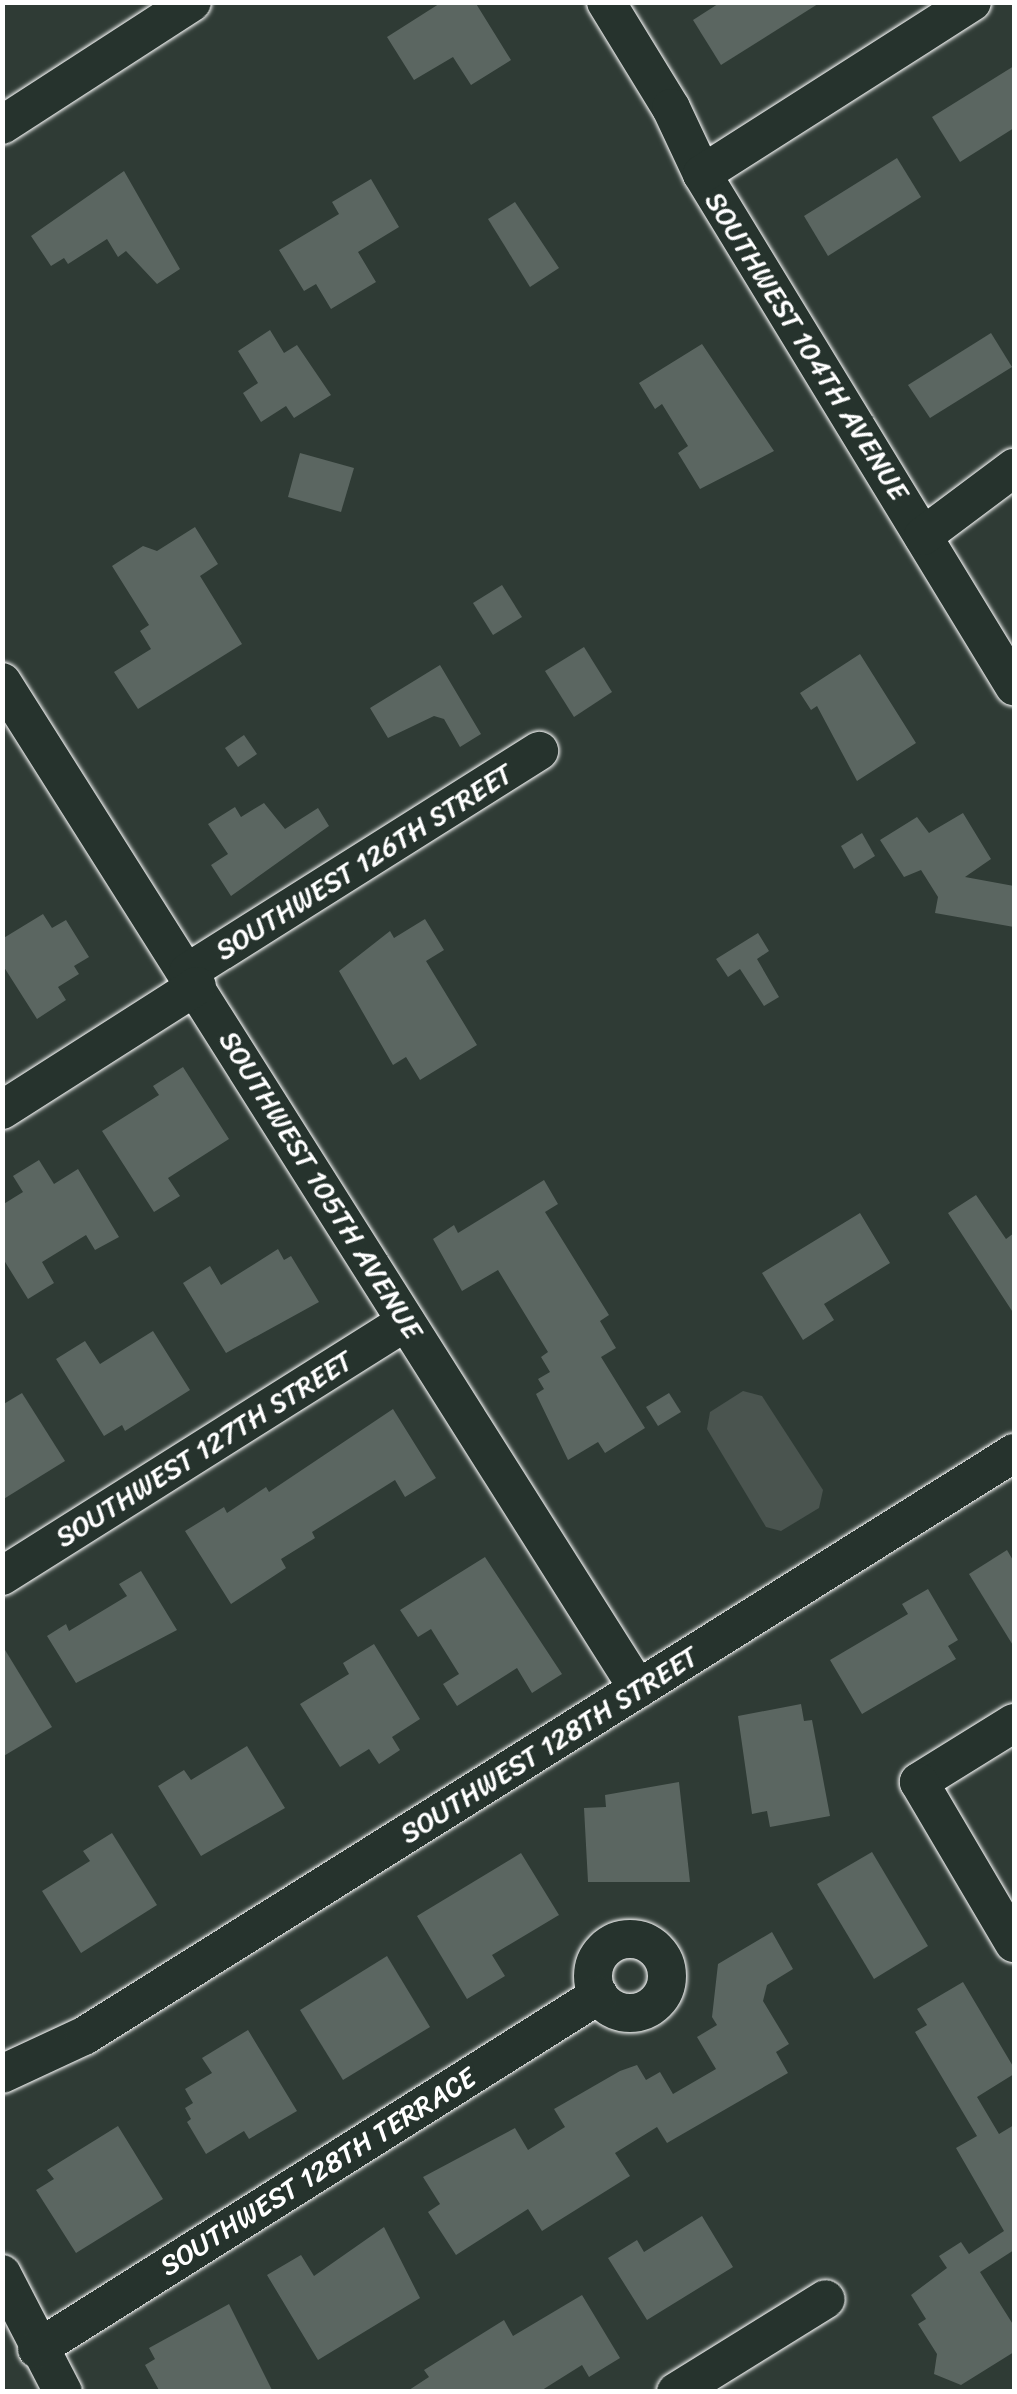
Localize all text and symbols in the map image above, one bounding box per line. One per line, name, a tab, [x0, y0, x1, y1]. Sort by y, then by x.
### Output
street label: SOUTHWEST 104TH AVENUE	[698, 185, 916, 507]
street label: SOUTHWEST 126TH STREET	[208, 756, 520, 968]
street label: SOUTHWEST 105TH AVENUE	[212, 1024, 430, 1346]
street label: SOUTHWEST 127TH STREET	[48, 1343, 360, 1555]
street label: SOUTHWEST 128TH STREET	[392, 1639, 706, 1851]
street label: SOUTHWEST 128TH TERRACE	[153, 2060, 483, 2284]

